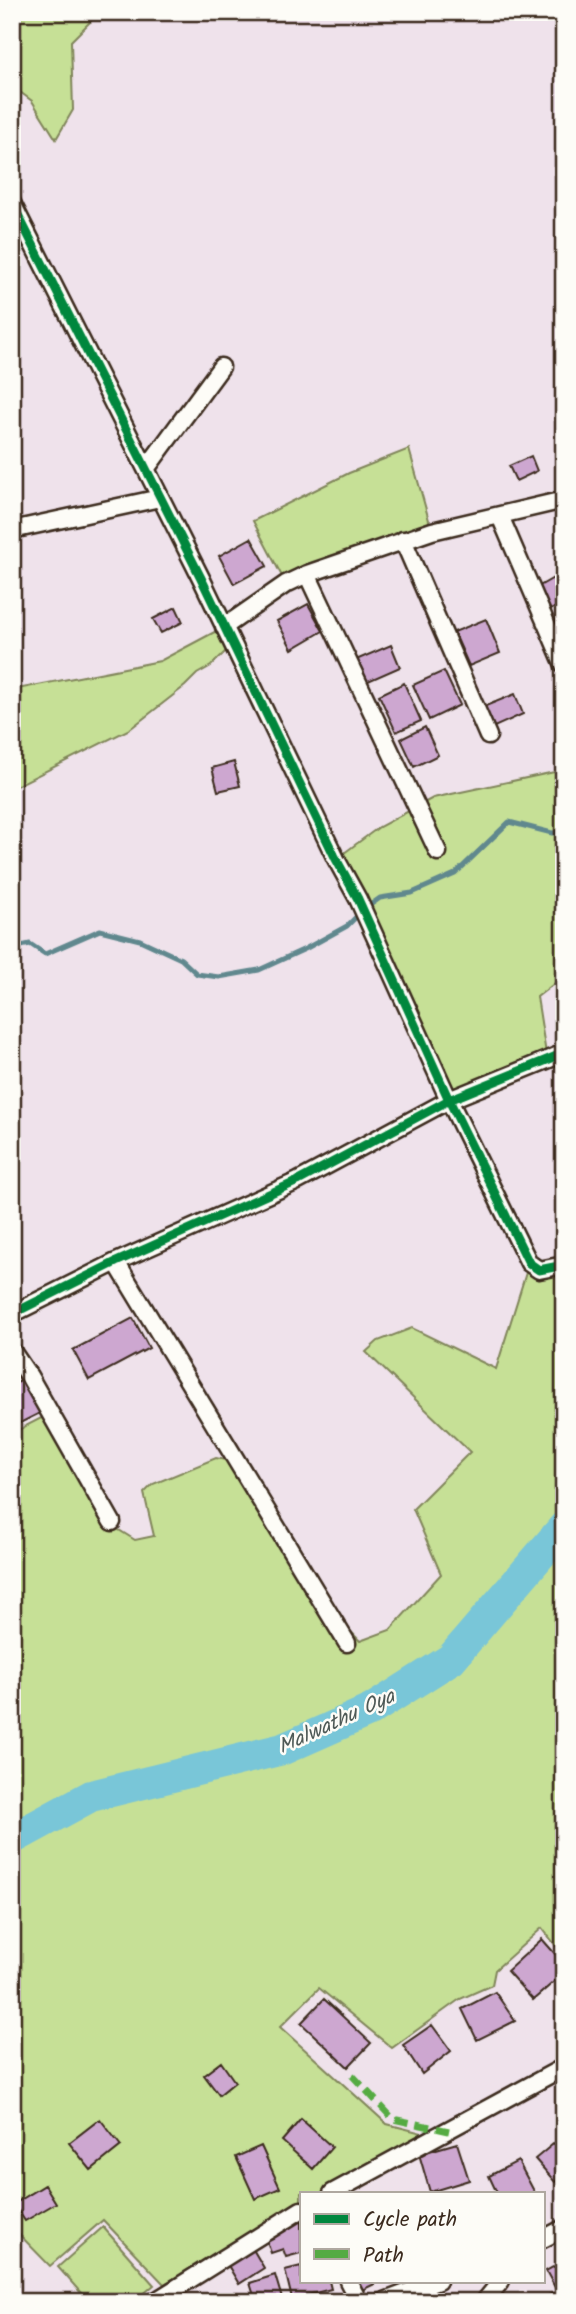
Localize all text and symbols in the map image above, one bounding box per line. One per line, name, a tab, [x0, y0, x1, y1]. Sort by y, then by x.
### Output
water label: Malwathu Oya	[273, 1680, 402, 1764]
legend	[300, 2192, 544, 2282]
text: Cycle path	[363, 2204, 457, 2237]
text: Path	[363, 2240, 404, 2273]

